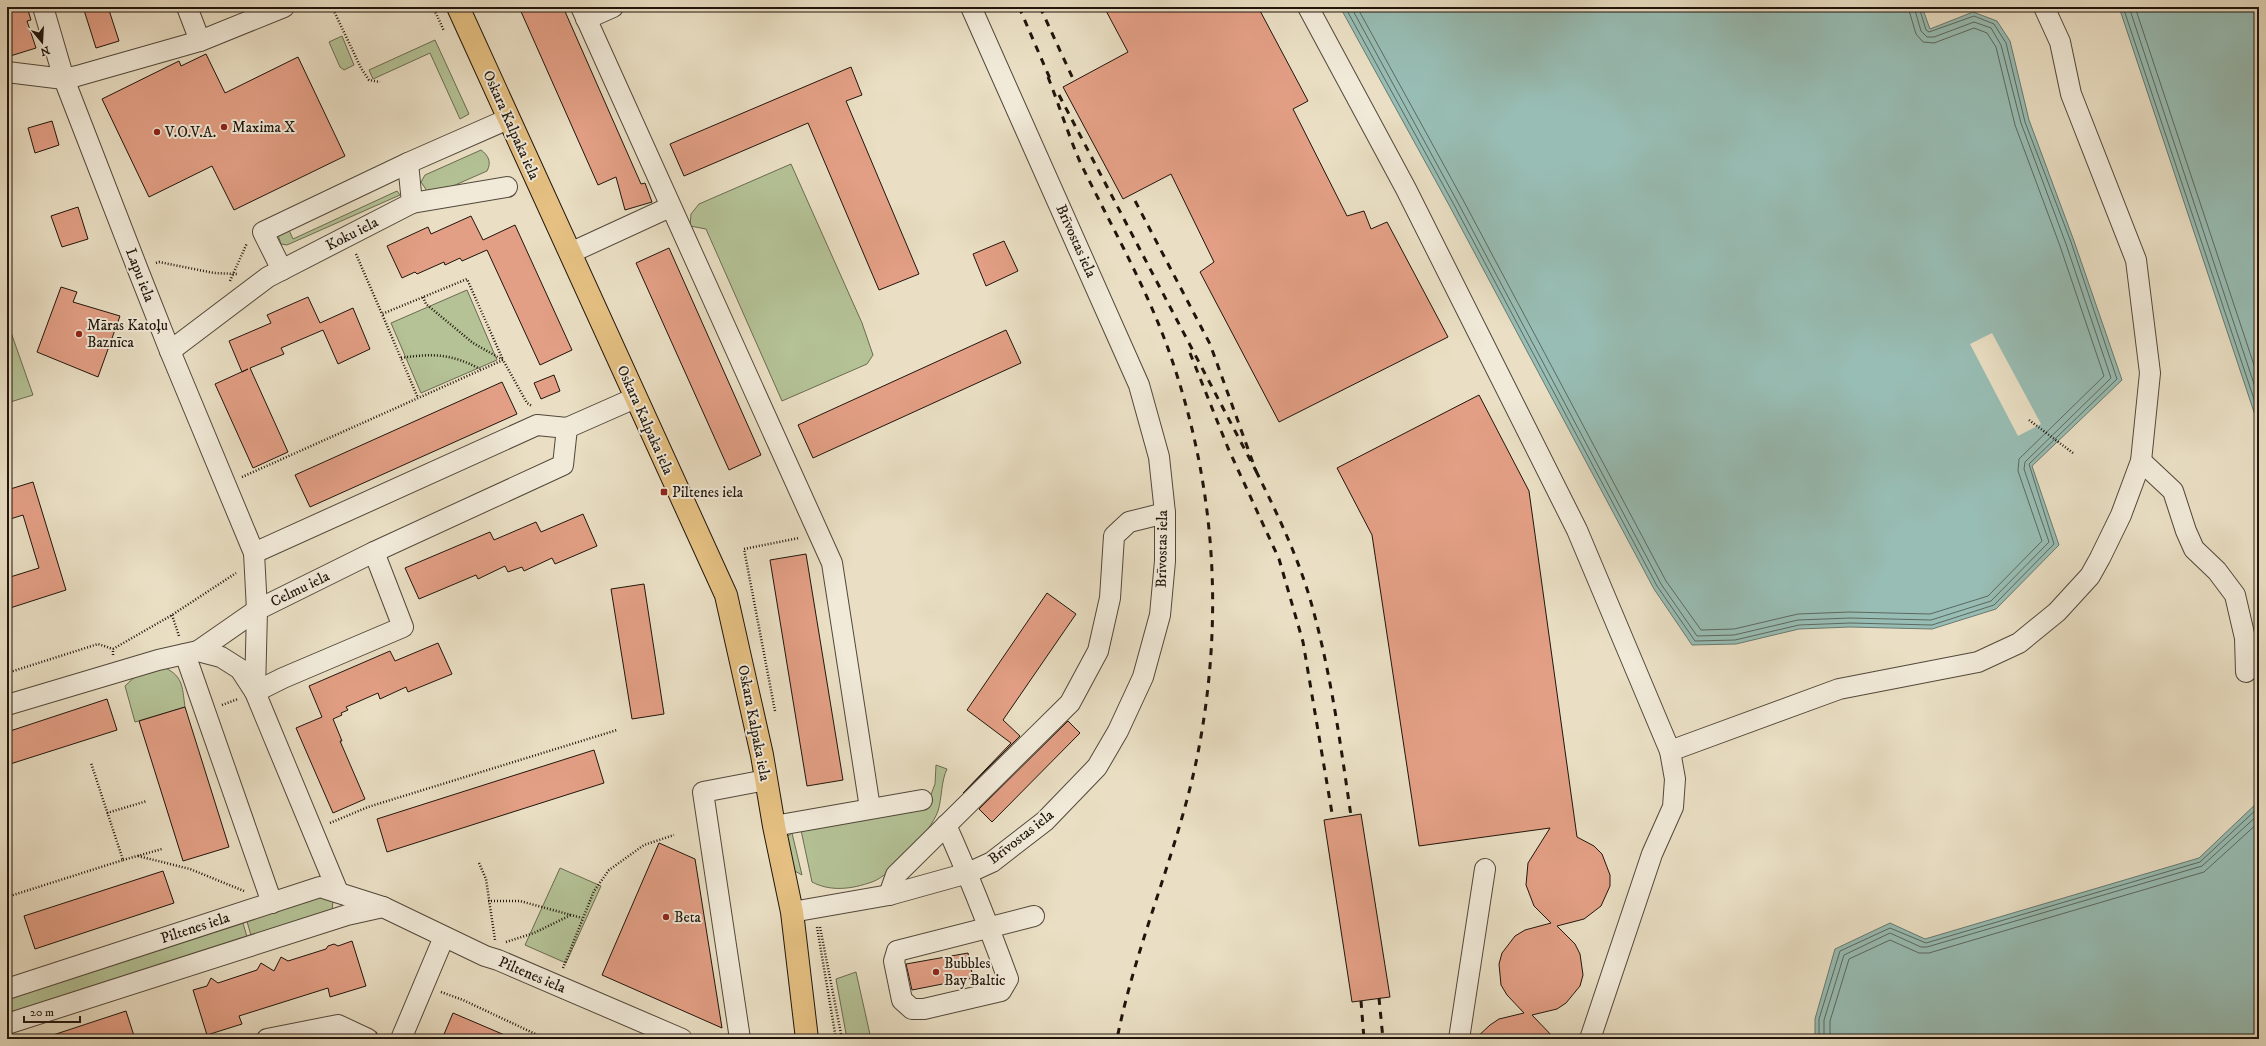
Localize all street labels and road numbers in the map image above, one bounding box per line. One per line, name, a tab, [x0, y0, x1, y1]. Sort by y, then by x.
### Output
street label: Oskara Kalpaka iela	[478, 67, 544, 183]
street label: Brīvostas iela	[1051, 201, 1101, 281]
street label: Koku iela	[323, 212, 382, 255]
street label: Lapu iela	[121, 245, 159, 305]
street label: Oskara Kalpaka iela	[612, 362, 678, 478]
street label: Brīvostas iela	[1152, 509, 1172, 588]
street label: Celmu iela	[267, 566, 333, 611]
street label: Oskara Kalpaka iela	[733, 663, 775, 783]
street label: Brīvostas iela	[984, 805, 1058, 869]
street label: Piltenes iela	[158, 908, 232, 948]
street label: Piltenes iela	[496, 952, 569, 998]

